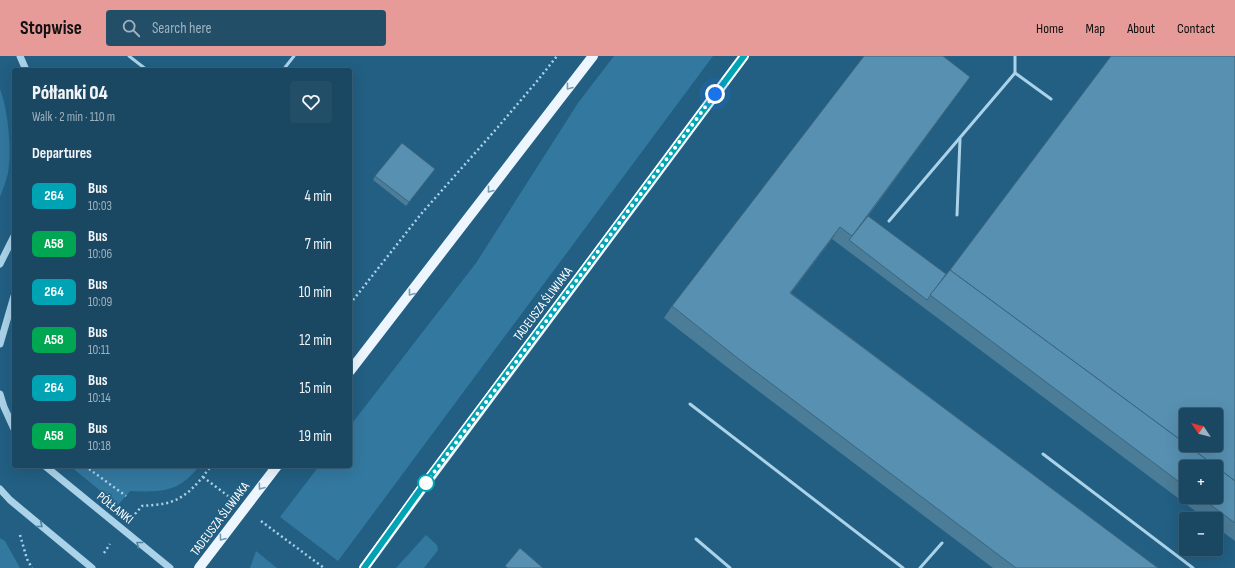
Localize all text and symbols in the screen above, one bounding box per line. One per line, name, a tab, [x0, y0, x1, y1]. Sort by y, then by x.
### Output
search box	[106, 10, 386, 46]
text: Stopwise	[20, 17, 82, 40]
icon: search	[120, 17, 142, 39]
text: Search here	[152, 19, 212, 38]
text: Home	[1036, 20, 1064, 37]
text: Map	[1086, 20, 1105, 37]
text: About	[1127, 20, 1155, 37]
text: Contact	[1177, 20, 1215, 37]
button: heart	[290, 81, 332, 123]
text: Półłanki 04	[32, 82, 108, 105]
one-way arrow	[567, 82, 574, 89]
your location	[705, 84, 725, 104]
text: Walk · 2 min · 110 m	[32, 109, 115, 125]
text: Departures	[32, 144, 92, 163]
text: Bus	[88, 179, 107, 198]
one-way arrow	[488, 185, 495, 192]
text: 264	[44, 187, 64, 204]
text: 4 min	[305, 187, 332, 206]
text: 10:03	[88, 198, 112, 214]
text: Bus	[88, 227, 107, 246]
text: A58	[44, 235, 64, 252]
text: 7 min	[305, 235, 332, 254]
text: 10:06	[88, 246, 112, 262]
street label: TADEUSZA ŚLIWIAKA	[510, 264, 576, 344]
text: Bus	[88, 275, 107, 294]
text: 264	[44, 283, 64, 300]
text: 10 min	[299, 283, 332, 302]
one-way arrow	[408, 288, 415, 295]
text: 10:09	[88, 294, 112, 310]
text: Bus	[88, 323, 107, 342]
text: A58	[44, 331, 64, 348]
text: 12 min	[299, 331, 332, 350]
text: 10:11	[88, 342, 110, 358]
text: Bus	[88, 371, 107, 390]
text: 264	[44, 379, 64, 396]
text: 15 min	[300, 379, 332, 398]
text: 10:14	[88, 390, 111, 406]
north arrow	[1179, 408, 1223, 452]
map controls	[1179, 408, 1223, 556]
text: Bus	[88, 419, 107, 438]
text: A58	[44, 427, 64, 444]
text: 19 min	[299, 427, 332, 446]
text: 10:18	[88, 438, 111, 454]
button: +	[1179, 460, 1223, 504]
unlabelled marker	[417, 474, 435, 492]
street label: TADEUSZA ŚLIWIAKA	[187, 479, 253, 559]
one-way arrow	[258, 483, 265, 490]
street label: PÓŁŁANKI	[94, 488, 136, 528]
button: −	[1179, 512, 1223, 556]
one-way arrow	[35, 521, 43, 528]
one-way arrow	[219, 534, 226, 541]
one-way arrow	[137, 541, 144, 548]

